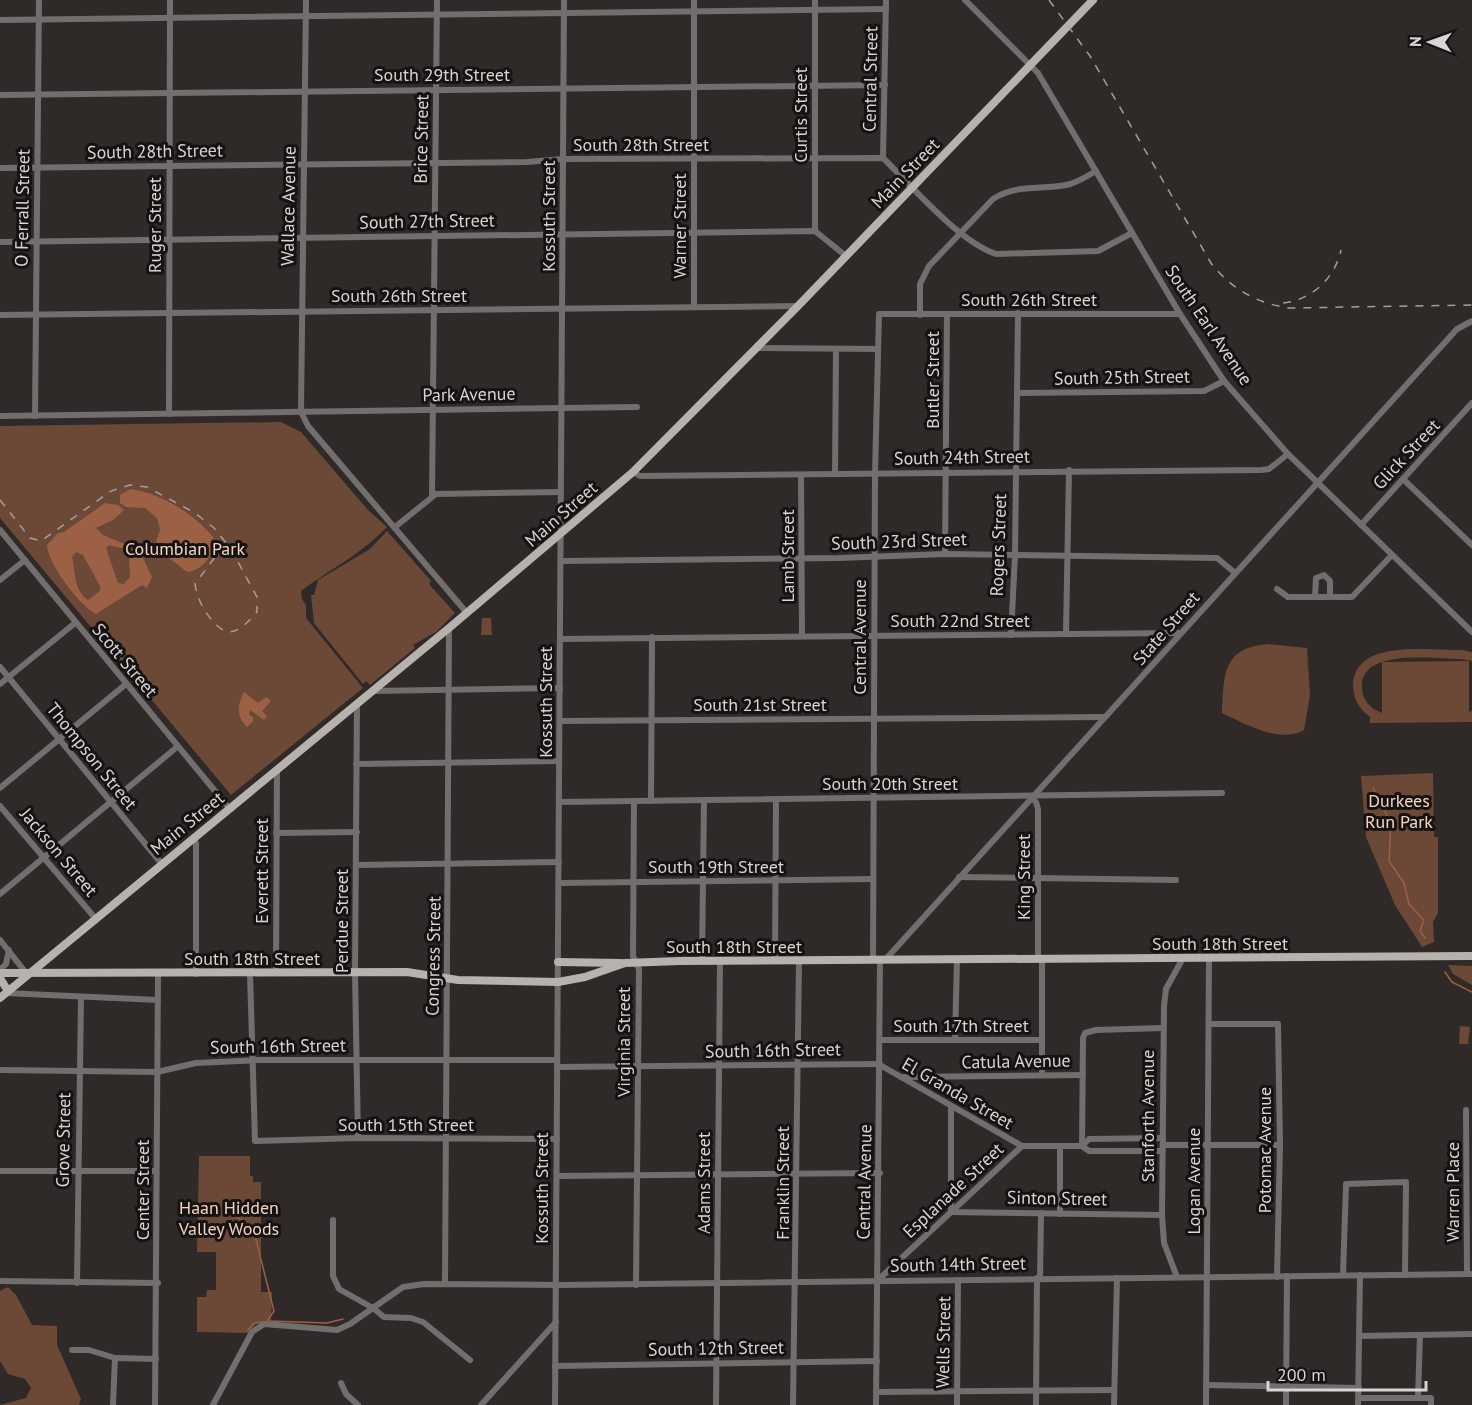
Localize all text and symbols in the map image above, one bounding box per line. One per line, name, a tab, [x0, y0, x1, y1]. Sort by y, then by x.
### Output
north arrow	[1400, 12, 1460, 72]
street label: Central Street	[858, 26, 882, 132]
text: N	[1405, 36, 1425, 47]
street label: South 29th Street	[374, 63, 510, 86]
street label: Curtis Street	[789, 67, 812, 163]
street label: Brice Street	[409, 94, 433, 184]
street label: South 28th Street	[573, 133, 709, 156]
street label: Main Street	[866, 133, 944, 213]
street label: South 28th Street	[87, 138, 223, 164]
street label: Wallace Avenue	[275, 146, 301, 266]
street label: O Ferrall Street	[9, 149, 35, 267]
street label: Kossuth Street	[537, 160, 560, 272]
street label: Warner Street	[668, 173, 691, 279]
street label: Ruger Street	[143, 177, 166, 273]
street label: South 27th Street	[359, 208, 495, 234]
street label: South Earl Avenue	[1160, 261, 1258, 389]
street label: South 26th Street	[331, 284, 467, 307]
street label: South 26th Street	[961, 288, 1097, 311]
street label: Butler Street	[921, 331, 944, 429]
street label: South 25th Street	[1054, 364, 1190, 390]
street label: Park Avenue	[422, 382, 516, 406]
street label: Glick Street	[1368, 414, 1444, 494]
street label: South 24th Street	[894, 444, 1030, 470]
street label: Main Street	[520, 476, 602, 552]
street label: Rogers Street	[985, 493, 1011, 597]
street label: Lamb Street	[776, 510, 799, 603]
street label: South 23rd Street	[831, 527, 967, 555]
park label: Columbian Park	[125, 537, 245, 560]
street label: Central Avenue	[848, 579, 871, 695]
street label: State Street	[1128, 586, 1204, 670]
street label: South 22nd Street	[890, 609, 1030, 632]
street label: Scott Street	[87, 618, 163, 702]
street label: Kossuth Street	[534, 646, 557, 758]
street label: South 21st Street	[693, 693, 827, 716]
street label: Thompson Street	[42, 698, 142, 814]
street label: South 20th Street	[822, 772, 958, 795]
street label: Main Street	[145, 786, 229, 860]
park label: Durkees Run Park	[1365, 789, 1433, 833]
street label: Jackson Street	[15, 802, 103, 901]
street label: Everett Street	[250, 818, 273, 924]
street label: King Street	[1012, 834, 1035, 920]
street label: South 19th Street	[648, 855, 784, 878]
street label: Perdue Street	[330, 869, 353, 973]
street label: Congress Street	[420, 896, 446, 1016]
street label: South 18th Street	[1152, 932, 1288, 955]
street label: South 18th Street	[666, 935, 802, 958]
street label: South 18th Street	[184, 947, 320, 970]
street label: Virginia Street	[612, 987, 635, 1098]
street label: South 17th Street	[893, 1014, 1029, 1037]
street label: South 16th Street	[210, 1033, 346, 1059]
street label: South 16th Street	[705, 1037, 841, 1063]
street label: Catula Avenue	[961, 1049, 1071, 1073]
street label: Stanforth Avenue	[1136, 1050, 1159, 1182]
street label: El Granda Street	[898, 1052, 1018, 1134]
street label: Potomac Avenue	[1253, 1087, 1276, 1213]
street label: Grove Street	[51, 1092, 75, 1188]
street label: South 15th Street	[338, 1113, 474, 1136]
street label: Central Avenue	[851, 1124, 877, 1240]
street label: Franklin Street	[771, 1126, 794, 1240]
street label: Logan Avenue	[1182, 1128, 1205, 1234]
street label: Kossuth Street	[530, 1132, 553, 1244]
street label: Adams Street	[692, 1132, 715, 1234]
street label: Esplanade Street	[898, 1137, 1008, 1243]
street label: Center Street	[131, 1140, 154, 1240]
street label: Warren Place	[1441, 1142, 1464, 1242]
street label: Sinton Street	[1007, 1186, 1107, 1210]
park label: Haan Hidden Valley Woods	[178, 1196, 279, 1240]
street label: South 14th Street	[890, 1251, 1026, 1277]
street label: Wells Street	[931, 1296, 955, 1388]
street label: South 12th Street	[648, 1335, 784, 1361]
scale bar	[1268, 1354, 1426, 1392]
text: 200 m	[1277, 1363, 1326, 1386]

